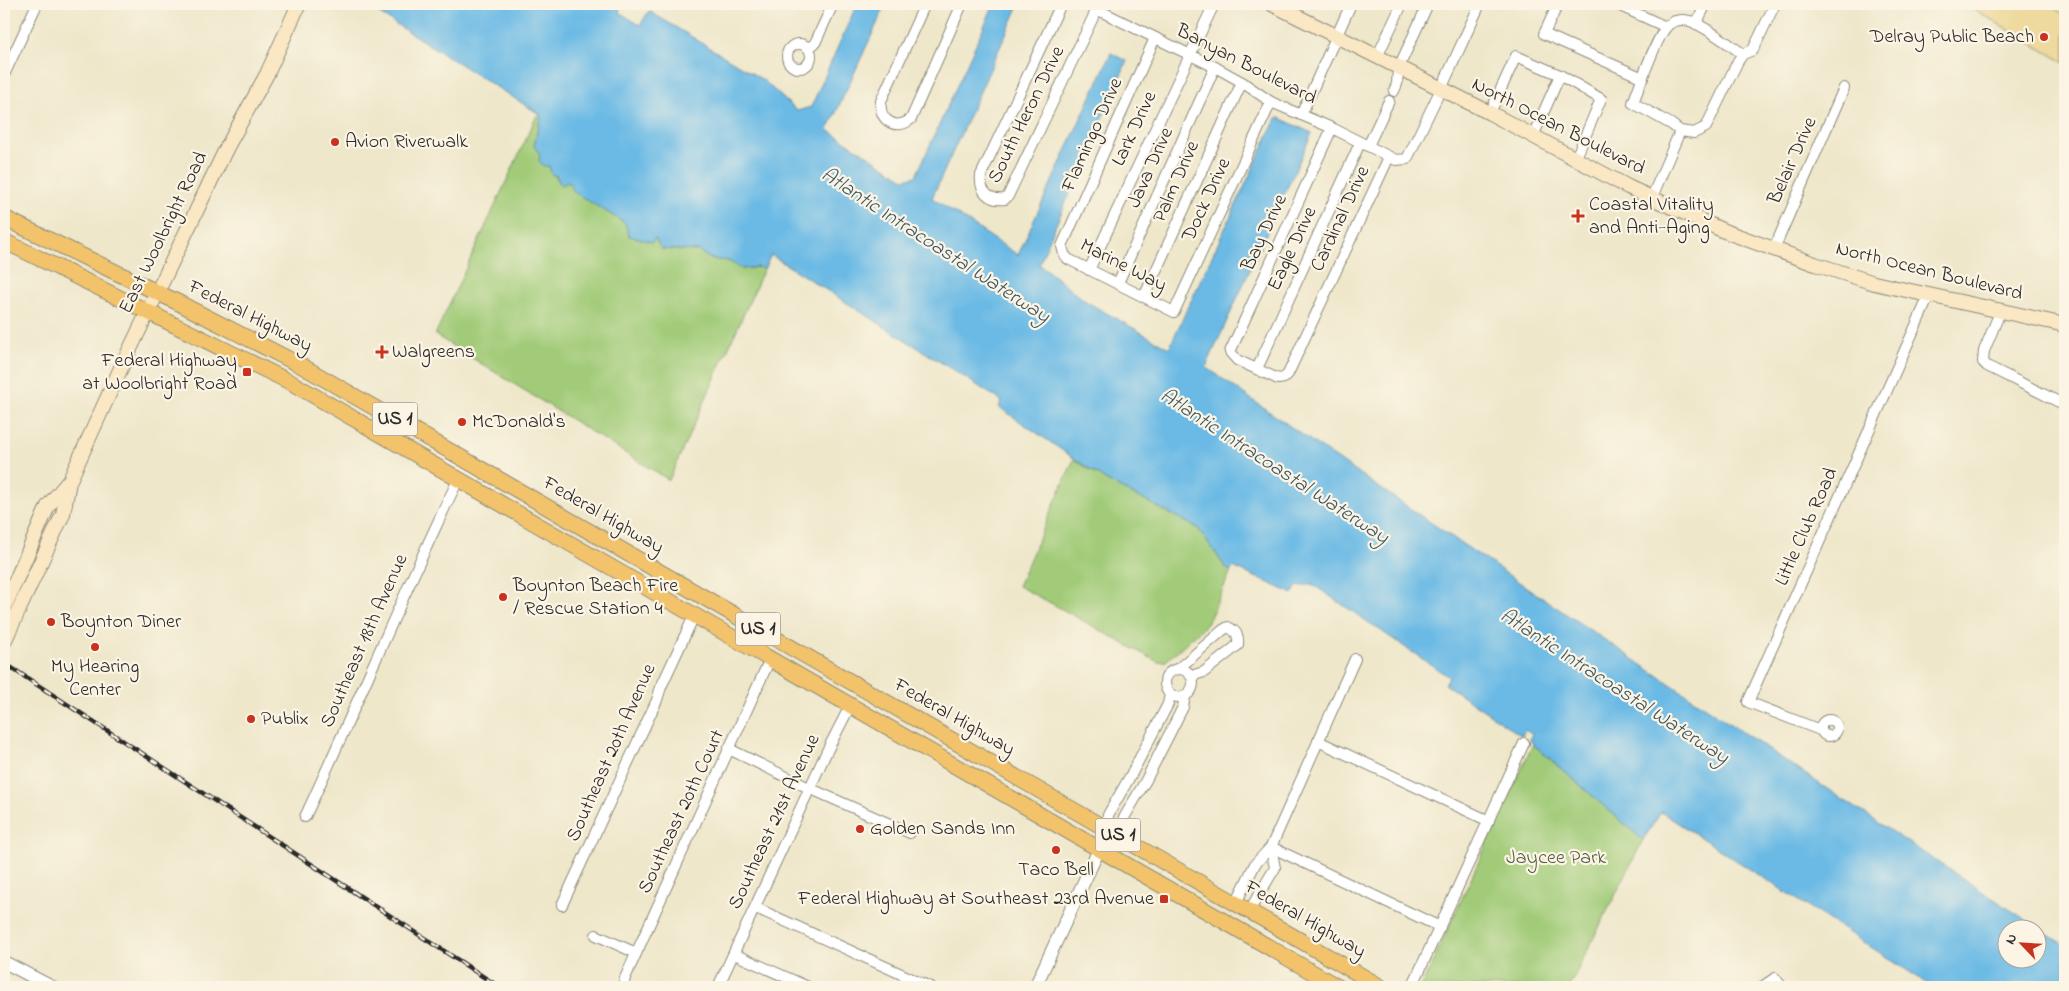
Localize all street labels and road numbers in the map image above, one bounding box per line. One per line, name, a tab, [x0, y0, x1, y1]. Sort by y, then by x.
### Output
street label: Banyan Boulevard	[1170, 17, 1321, 113]
street label: South Heron Drive	[981, 41, 1073, 189]
street label: North Ocean Boulevard	[1466, 71, 1650, 183]
street label: Flamingo Drive	[1054, 73, 1132, 198]
street label: Lark Drive	[1105, 87, 1165, 171]
street label: Belair Drive	[1760, 113, 1825, 210]
street label: Java Drive	[1120, 123, 1182, 213]
street label: Palm Drive	[1146, 136, 1208, 228]
street label: East Woolbright Road	[112, 147, 217, 319]
street label: Dock Drive	[1175, 153, 1239, 248]
street label: Cardinal Drive	[1304, 161, 1378, 277]
street label: Bay Drive	[1234, 190, 1296, 277]
street label: Eagle Drive	[1261, 202, 1326, 296]
street label: Marine Way	[1075, 232, 1171, 300]
street label: North Ocean Boulevard	[1833, 235, 2025, 309]
street label: Federal Highway	[182, 273, 317, 362]
road number: US 1	[372, 402, 418, 436]
street label: Little Club Road	[1768, 463, 1846, 591]
street label: Federal Highway	[536, 469, 669, 563]
street label: Southeast 18th Avenue	[314, 549, 416, 732]
road number: US 1	[736, 612, 780, 646]
street label: Southeast 20th Avenue	[560, 659, 664, 847]
street label: Federal Highway	[887, 671, 1020, 765]
street label: Southeast 20th Court	[631, 725, 733, 899]
street label: Southeast 21st Avenue	[722, 730, 828, 914]
road number: US 1	[1096, 818, 1140, 852]
street label: Federal Highway	[1238, 873, 1371, 967]

